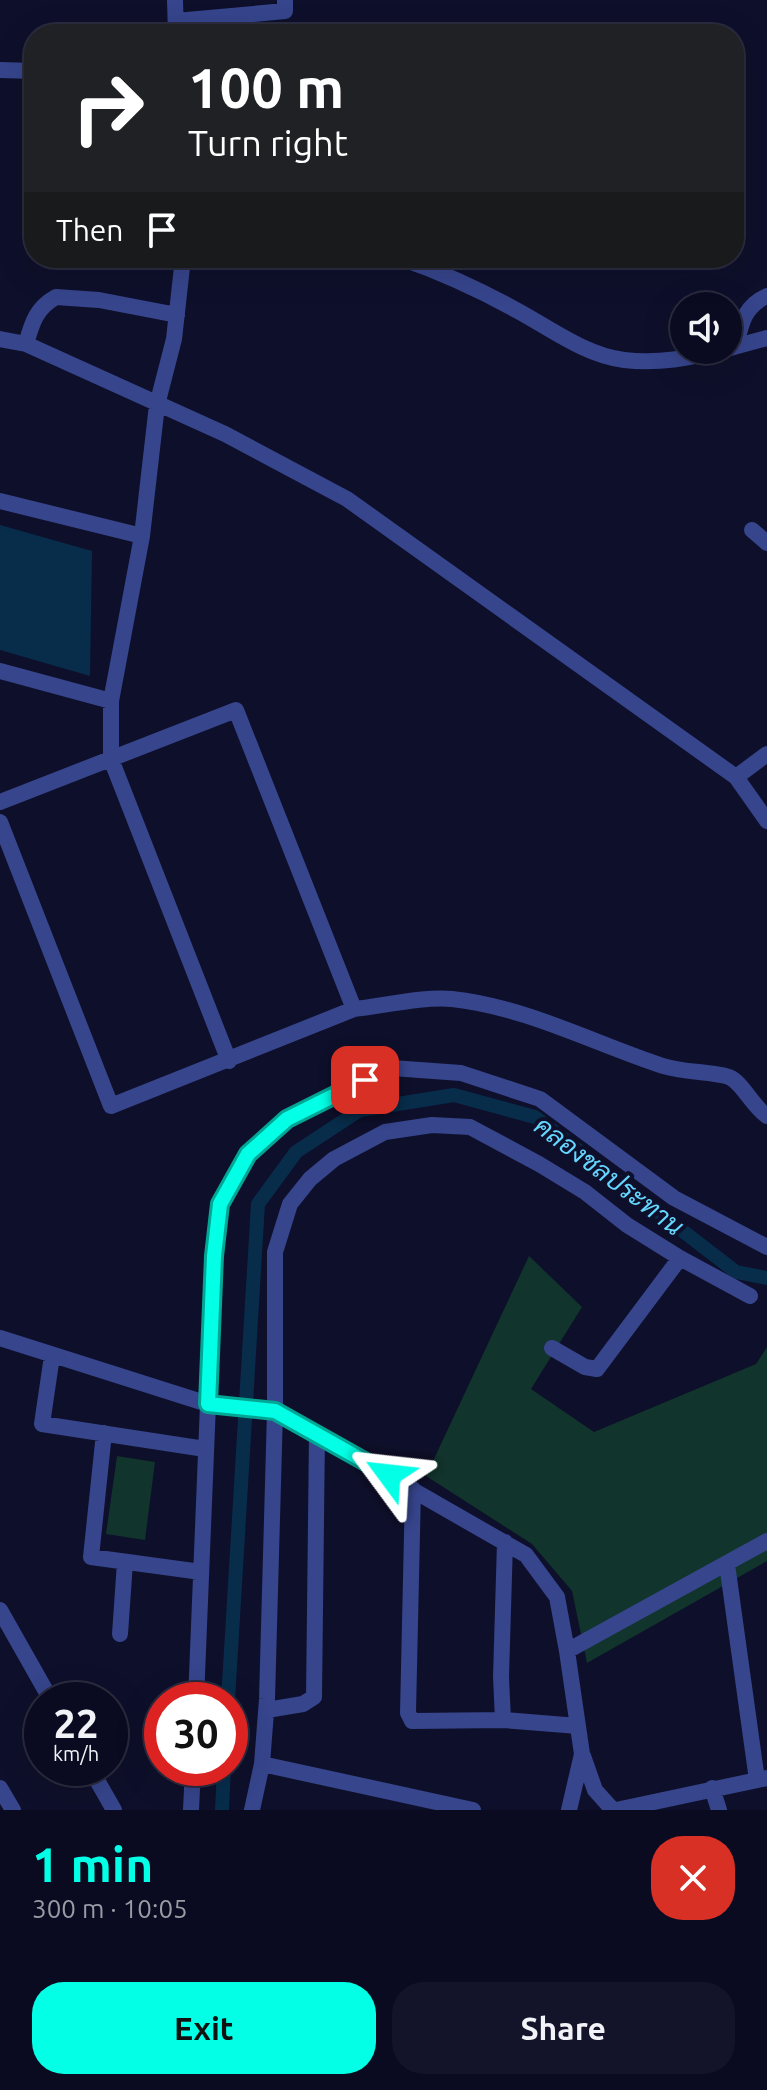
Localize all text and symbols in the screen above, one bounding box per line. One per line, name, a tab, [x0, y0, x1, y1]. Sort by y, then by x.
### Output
icon: right	[56, 56, 160, 160]
text: 100 m	[188, 56, 344, 119]
text: Turn right	[188, 122, 348, 163]
icon: arrive	[140, 208, 184, 252]
text: Then	[56, 213, 124, 247]
map controls	[670, 292, 742, 364]
button: sound	[670, 292, 742, 364]
pin	[331, 1046, 399, 1114]
icon: arrive	[343, 1058, 387, 1102]
water label: คลองชลประทาน	[529, 1110, 690, 1241]
position arrow	[347, 1433, 431, 1517]
speed limit sign: 30	[144, 1682, 248, 1786]
text: 22	[53, 1701, 99, 1746]
text: km/h	[53, 1742, 99, 1765]
button: close	[651, 1836, 735, 1920]
text: 1 min	[32, 1837, 153, 1891]
text: 300 m · 10:05	[32, 1894, 188, 1923]
button: Exit	[32, 1982, 376, 2074]
button: Share	[392, 1982, 735, 2074]

